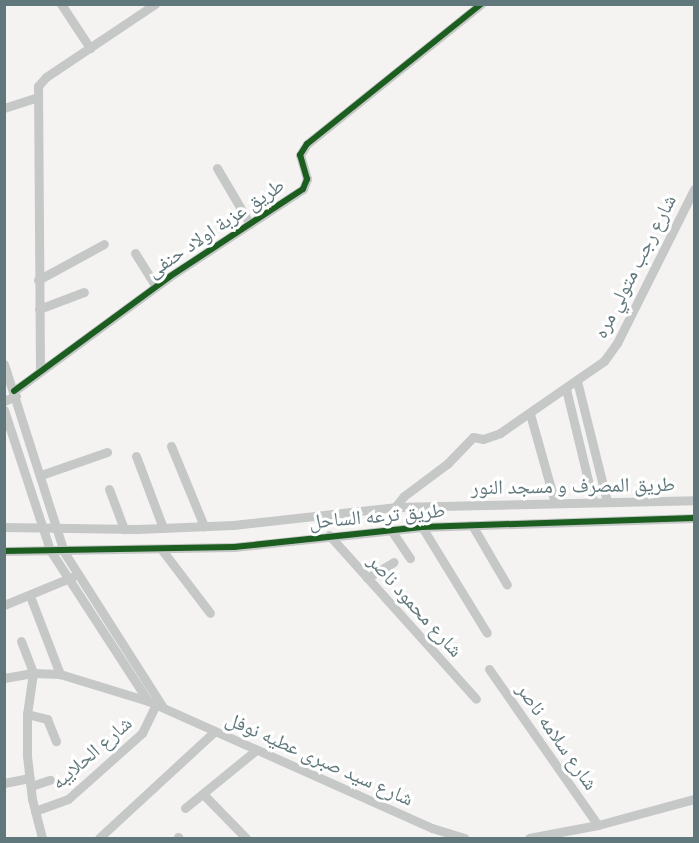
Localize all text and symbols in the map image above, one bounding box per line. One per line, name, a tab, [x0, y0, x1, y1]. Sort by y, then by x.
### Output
street label: طريق عزبة اولاد حنفى	[142, 172, 288, 282]
street label: شارع رجب متولي مره	[587, 190, 681, 342]
street label: طريق المصرف و مسجد النور	[471, 471, 675, 499]
street label: طريق ترعه الساحل	[308, 497, 446, 533]
street label: شارع محمود ناصر	[364, 549, 468, 661]
street label: شارع سلامه ناصر	[512, 678, 604, 794]
street label: شارع سيد صبرى عطيه نوفل	[223, 706, 417, 810]
street label: شارع الحلايبه	[46, 710, 136, 794]

